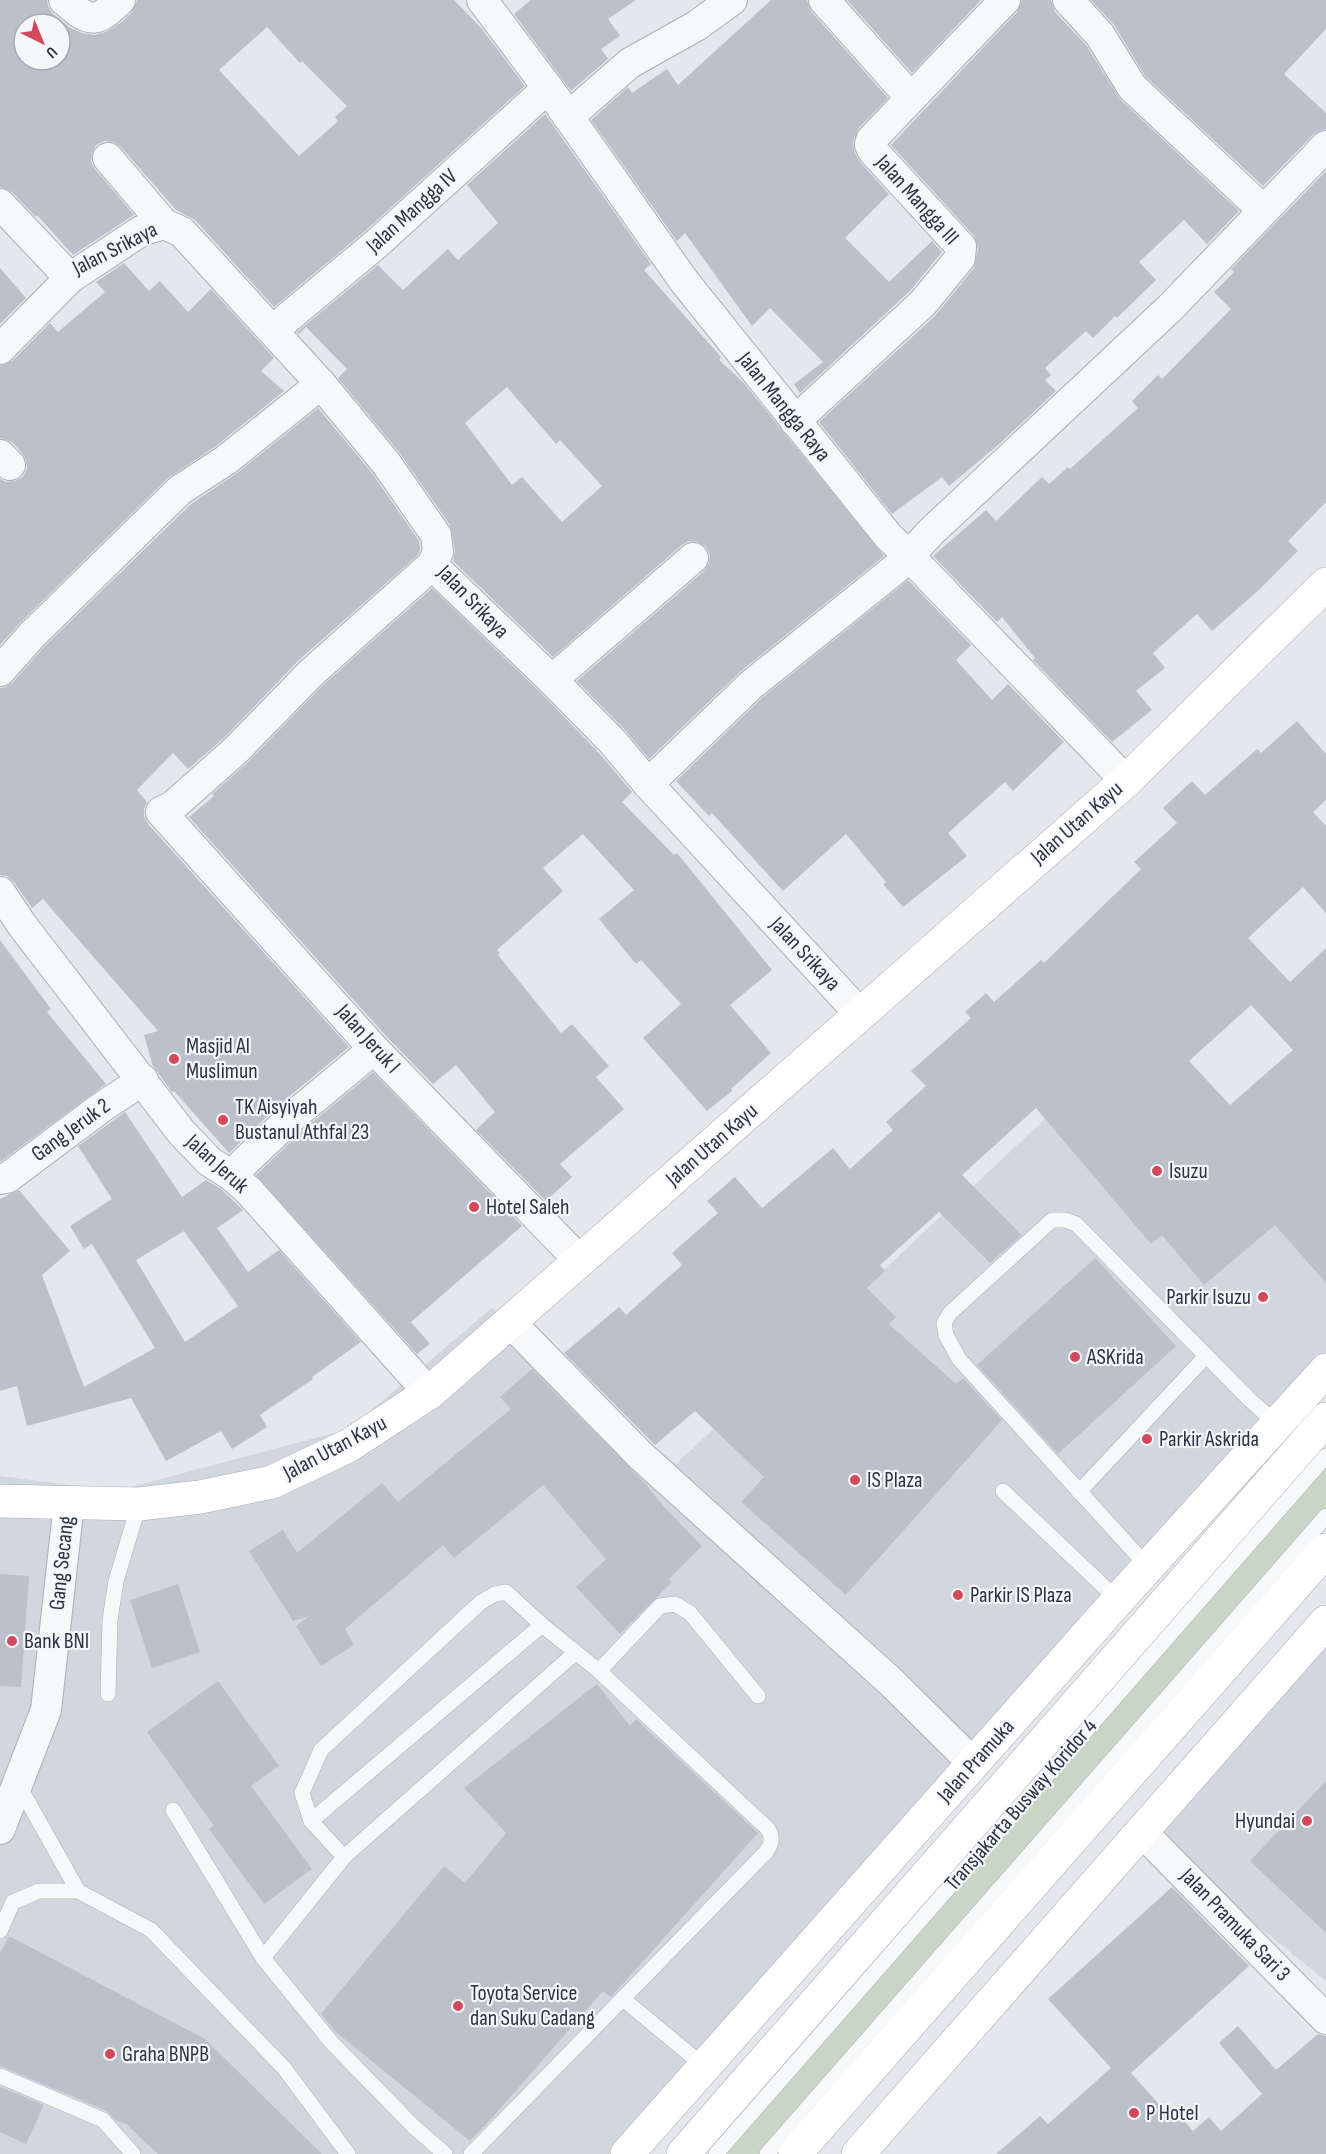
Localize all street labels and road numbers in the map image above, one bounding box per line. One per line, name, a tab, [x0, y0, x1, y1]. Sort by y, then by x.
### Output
street label: Jalan Mangga III	[869, 149, 964, 251]
street label: Jalan Mangga IV	[360, 163, 463, 260]
street label: Jalan Srikaya	[67, 216, 162, 282]
street label: Jalan Mangga Raya	[731, 346, 836, 467]
street label: Jalan Srikaya	[431, 559, 515, 644]
street label: Jalan Utan Kayu	[1025, 776, 1129, 871]
street label: Jalan Srikaya	[763, 911, 846, 997]
street label: Jalan Jeruk I	[329, 998, 406, 1079]
street label: Gang Jeruk 2	[26, 1092, 116, 1168]
street label: Jalan Utan Kayu	[660, 1098, 764, 1193]
street label: Jalan Jeruk	[179, 1128, 255, 1200]
street label: Jalan Utan Kayu	[278, 1410, 391, 1487]
street label: Gang Secang	[44, 1514, 80, 1611]
street label: Transjakarta Busway Koridor 4	[939, 1713, 1103, 1897]
street label: Jalan Pramuka	[931, 1714, 1020, 1809]
street label: Jalan Pramuka Sari 3	[1174, 1862, 1296, 1987]

